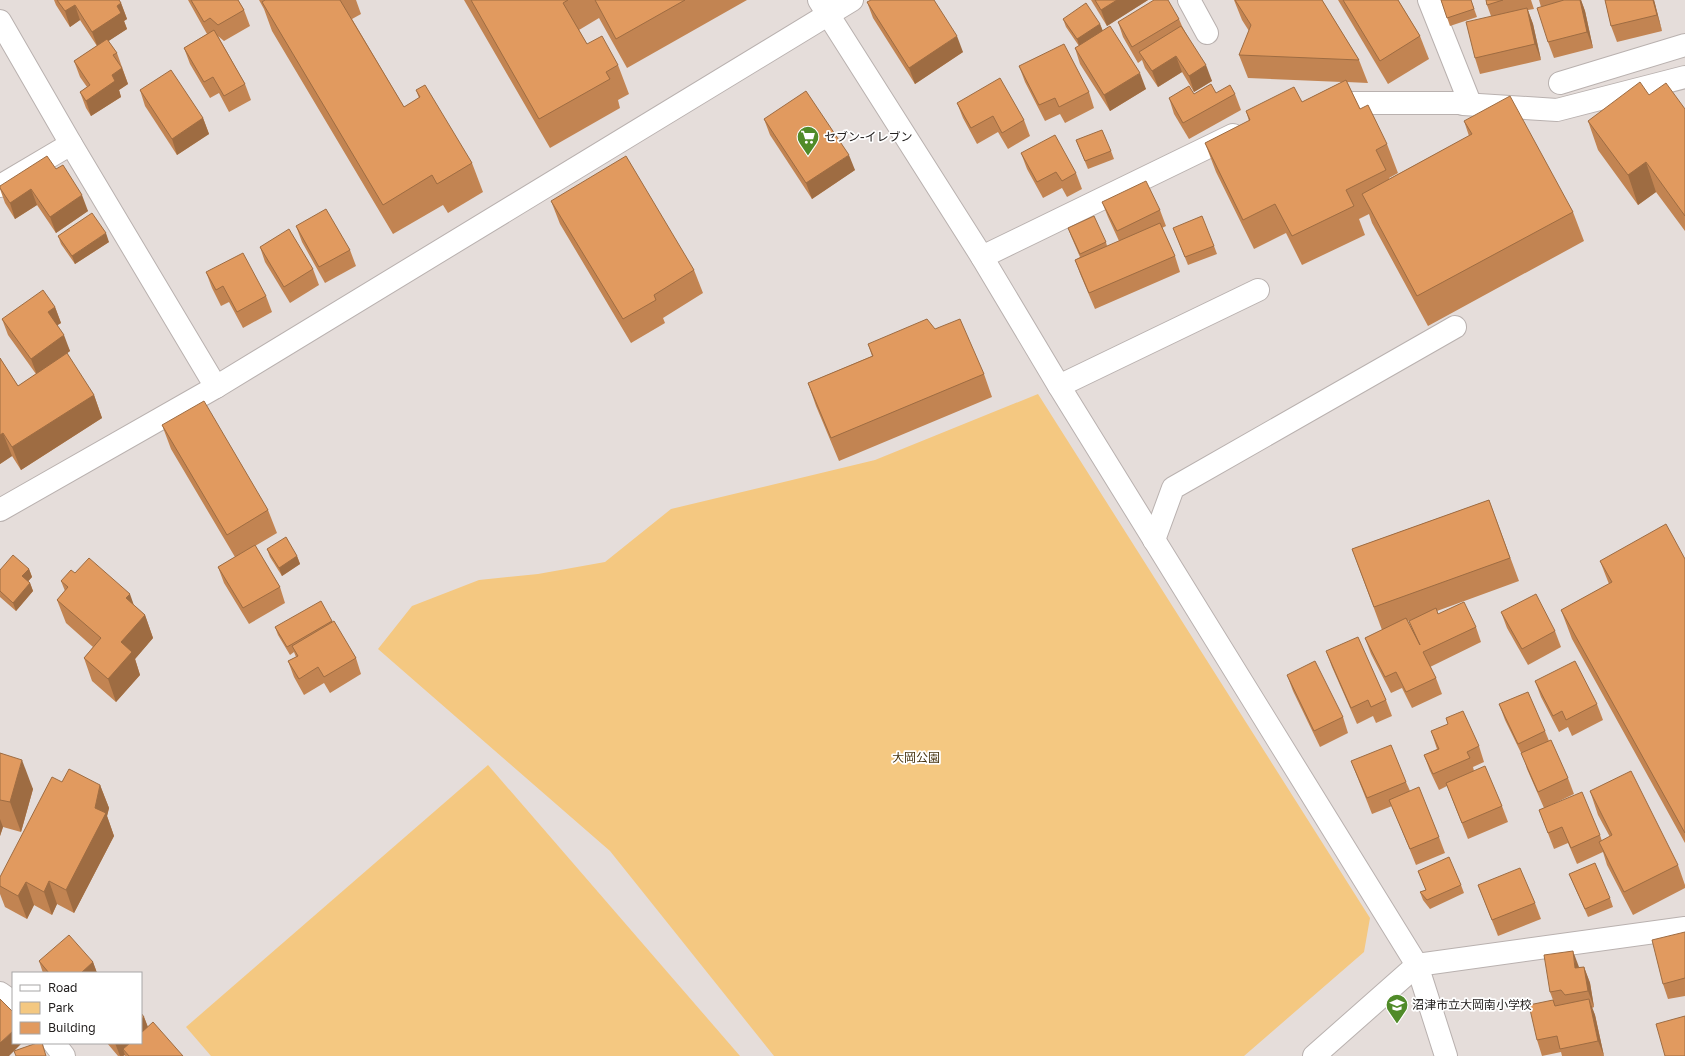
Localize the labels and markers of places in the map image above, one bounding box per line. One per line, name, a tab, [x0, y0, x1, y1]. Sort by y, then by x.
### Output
supermarket icon: セブン-イレブン	[795, 124, 821, 157]
place label: セブン-イレブン	[824, 129, 913, 144]
school or university icon: 沼津市立大岡南小学校	[1384, 992, 1410, 1025]
place label: 沼津市立大岡南小学校	[1412, 997, 1532, 1012]

